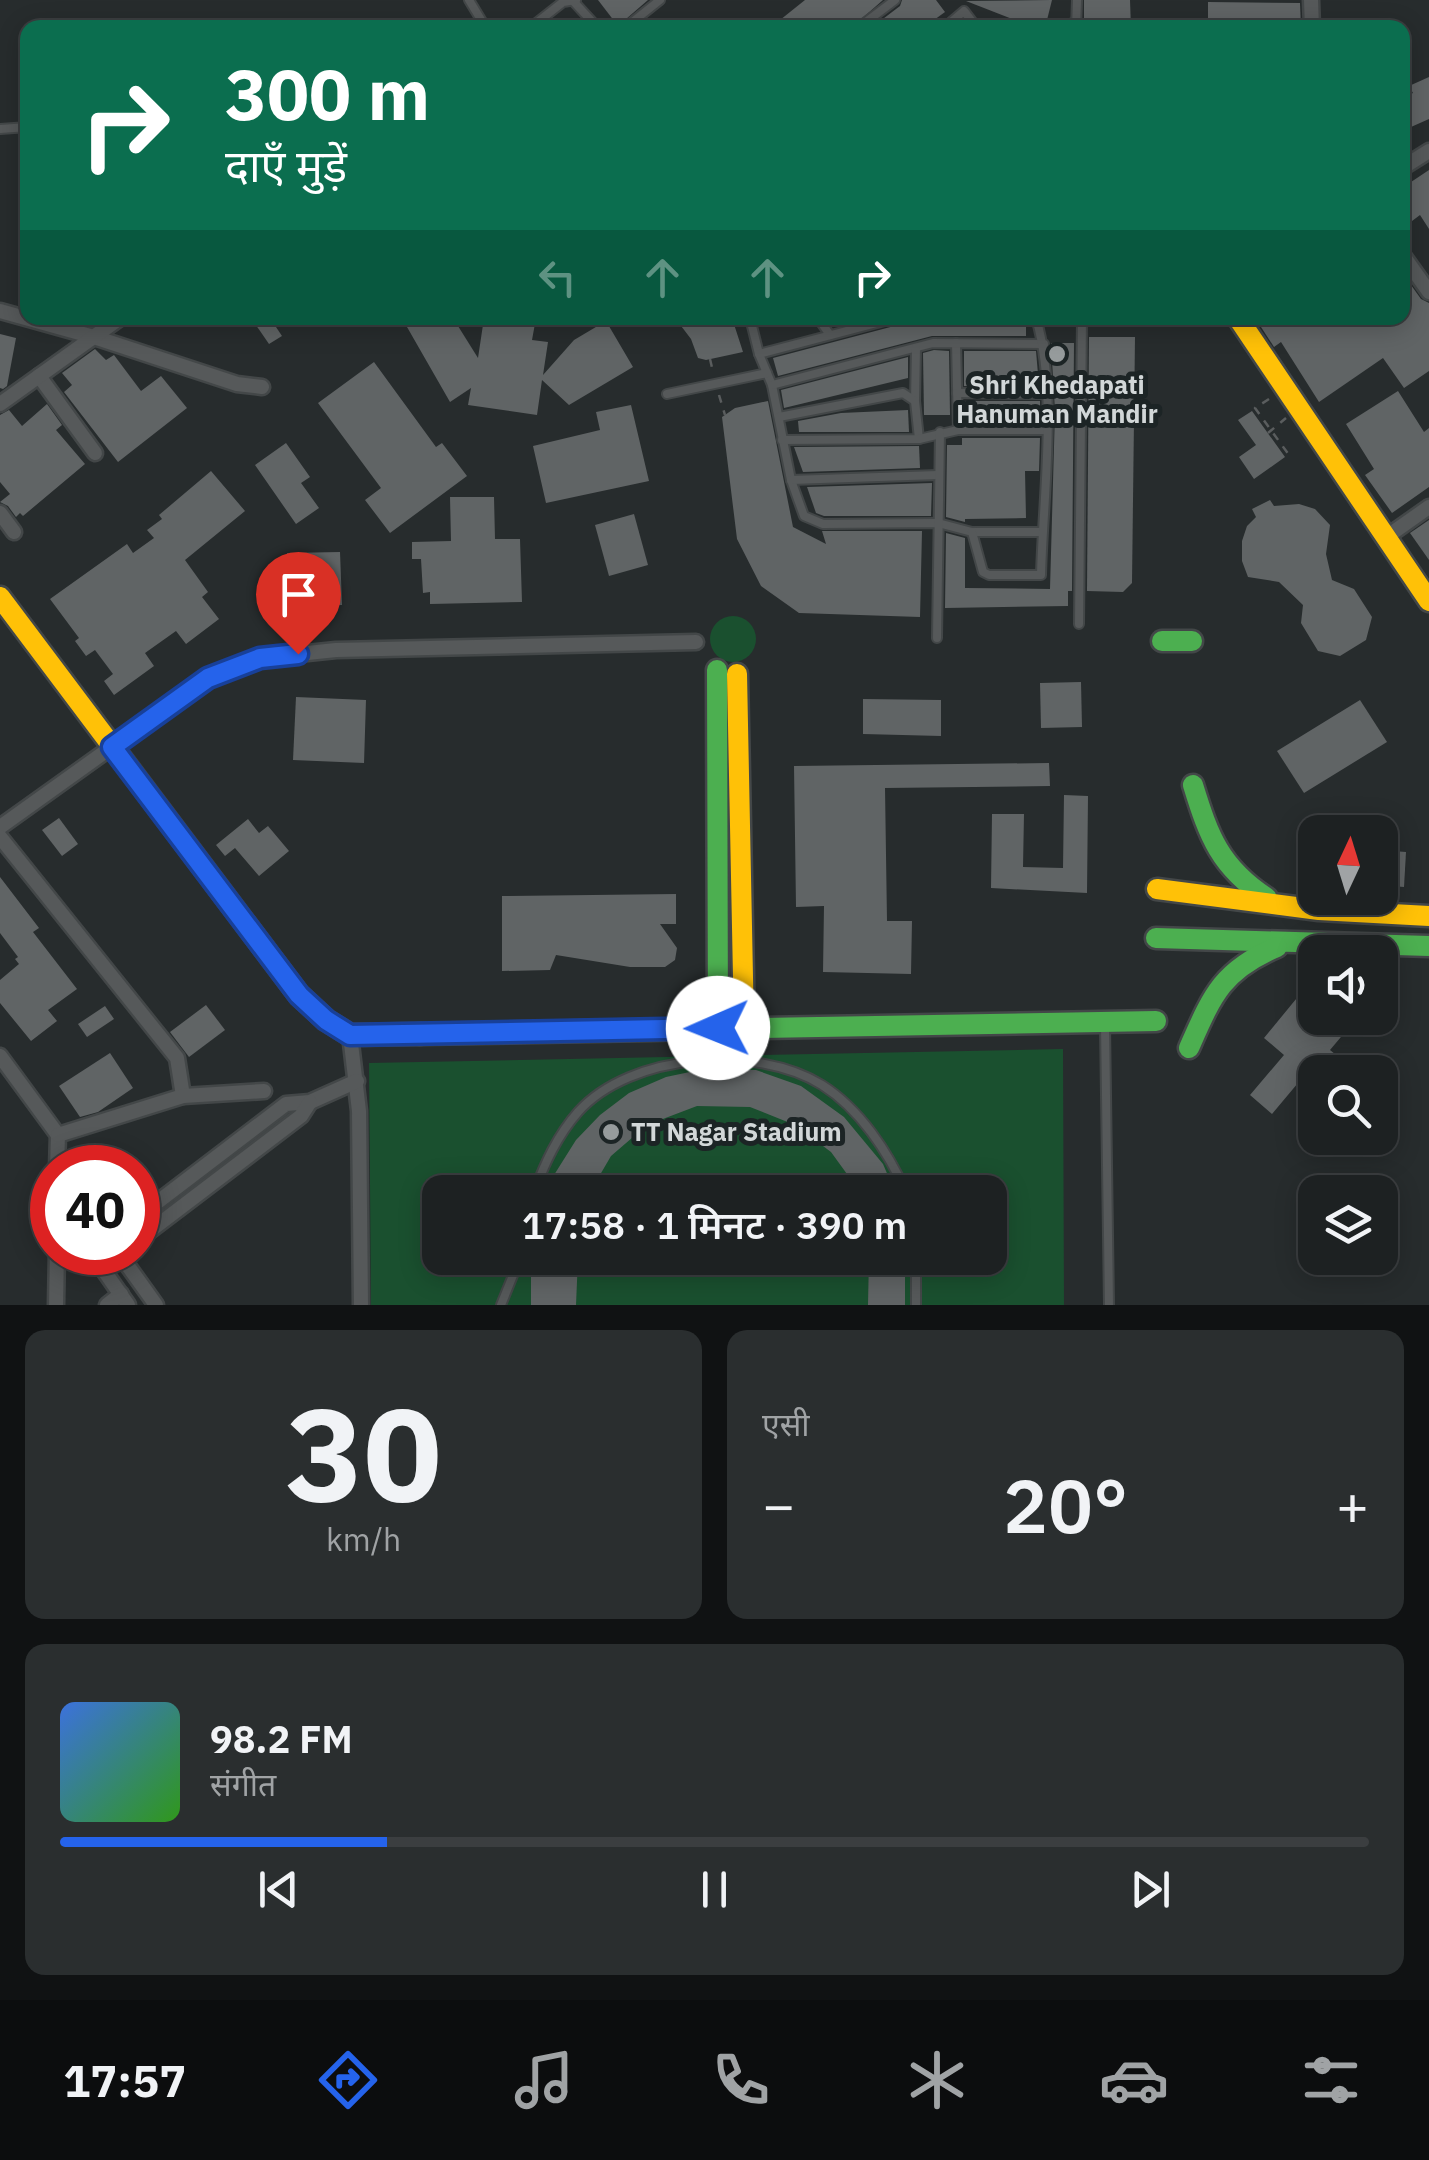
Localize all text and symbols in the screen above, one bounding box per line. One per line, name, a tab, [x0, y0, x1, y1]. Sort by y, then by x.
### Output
text: 300 m	[225, 48, 430, 139]
icon: right	[60, 60, 190, 190]
text: दाएँ मुड़ें	[225, 136, 347, 194]
icon: left	[530, 250, 585, 305]
icon: ahead	[635, 250, 690, 305]
icon: ahead	[740, 250, 795, 305]
icon: right	[845, 250, 900, 305]
marker: Shri Khedapati Hanuman Mandir	[1046, 343, 1068, 365]
place label: Shri Khedapati Hanuman Mandir	[956, 368, 1158, 430]
pin	[256, 552, 341, 655]
icon: arrive	[271, 567, 326, 622]
north arrow	[1298, 815, 1398, 915]
map controls	[1298, 815, 1398, 1275]
button: sound	[1298, 935, 1398, 1035]
position arrow	[666, 976, 770, 1080]
button: search	[1298, 1055, 1398, 1155]
place label: TT Nagar Stadium	[631, 1115, 842, 1148]
marker: TT Nagar Stadium	[600, 1121, 622, 1143]
speed limit sign: 40	[30, 1145, 160, 1275]
button: layers	[1298, 1175, 1398, 1275]
text: 17:58 · 1 मिनट · 390 m	[522, 1200, 907, 1249]
text: 30	[285, 1368, 442, 1537]
text: एसी	[762, 1403, 810, 1445]
text: 20°	[1003, 1456, 1128, 1554]
text: −	[762, 1469, 795, 1540]
text: +	[1336, 1469, 1369, 1540]
text: km/h	[326, 1518, 401, 1560]
text: 98.2 FM	[210, 1714, 353, 1763]
text: संगीत	[210, 1763, 276, 1805]
icon: previous	[251, 1862, 306, 1917]
icon: pause	[687, 1862, 742, 1917]
icon: next	[1123, 1862, 1178, 1917]
icon: directions	[313, 2045, 383, 2115]
icon: music	[509, 2045, 579, 2115]
icon: phone	[706, 2045, 776, 2115]
icon: climate	[902, 2045, 972, 2115]
icon: car	[1099, 2045, 1169, 2115]
icon: filters	[1296, 2045, 1366, 2115]
text: 17:57	[63, 2051, 186, 2109]

